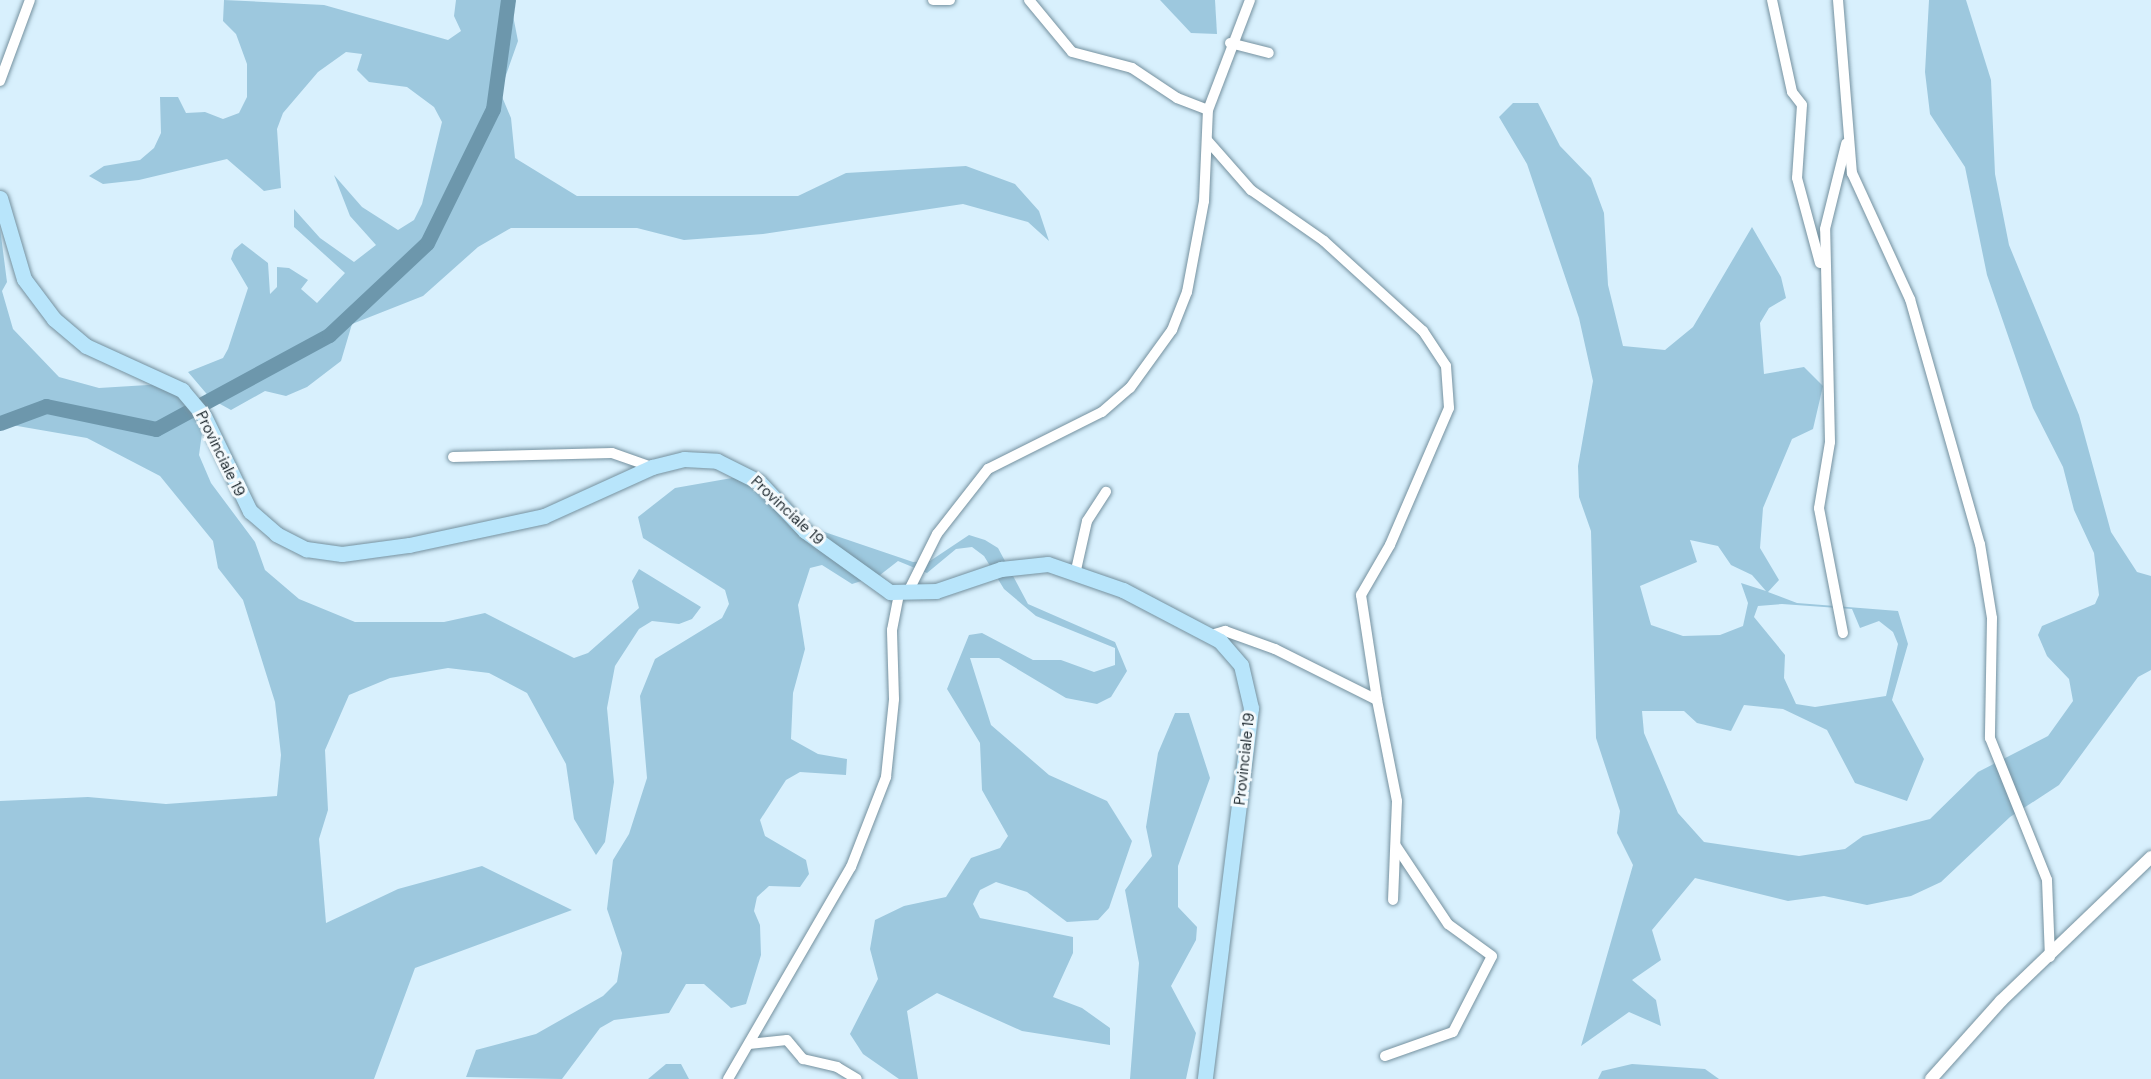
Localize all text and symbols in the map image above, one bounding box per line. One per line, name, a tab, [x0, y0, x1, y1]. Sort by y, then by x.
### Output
street label: Provinciale 19	[192, 408, 248, 500]
street label: Provinciale 19	[747, 473, 827, 549]
street label: Provinciale 19	[1231, 712, 1259, 806]

